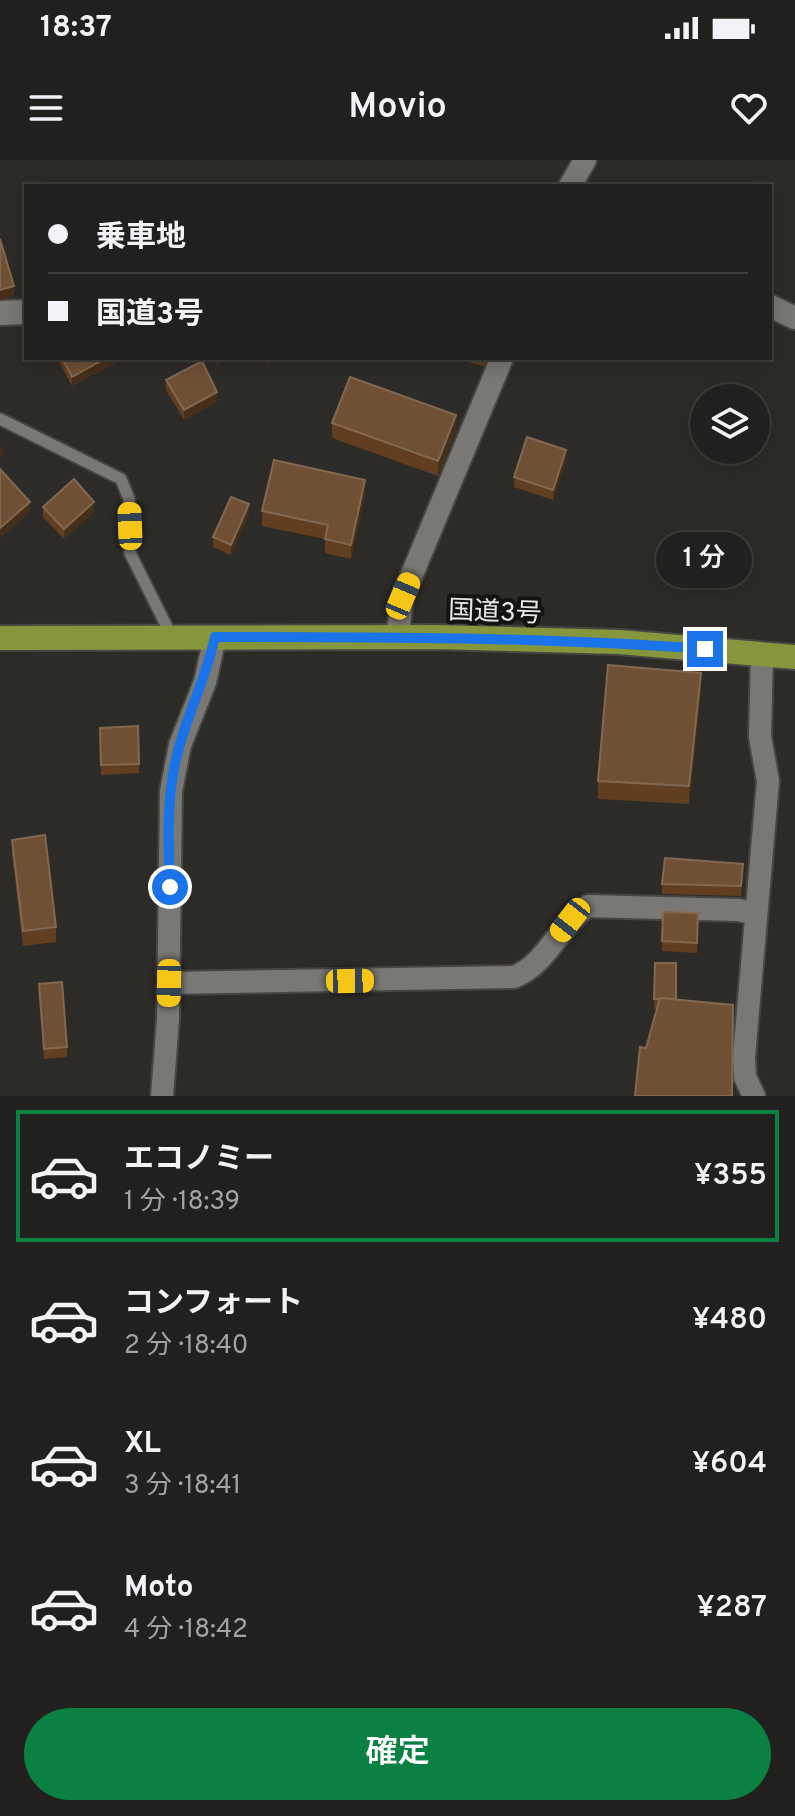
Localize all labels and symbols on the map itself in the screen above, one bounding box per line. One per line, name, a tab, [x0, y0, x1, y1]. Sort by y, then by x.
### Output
car	[117, 502, 143, 550]
callout: 1 分	[657, 533, 753, 589]
car	[383, 569, 423, 623]
street label: 国道3号	[448, 595, 542, 632]
route end	[687, 631, 723, 667]
route start	[152, 869, 188, 905]
car	[546, 894, 594, 946]
car	[157, 959, 181, 1007]
car	[326, 969, 374, 993]

